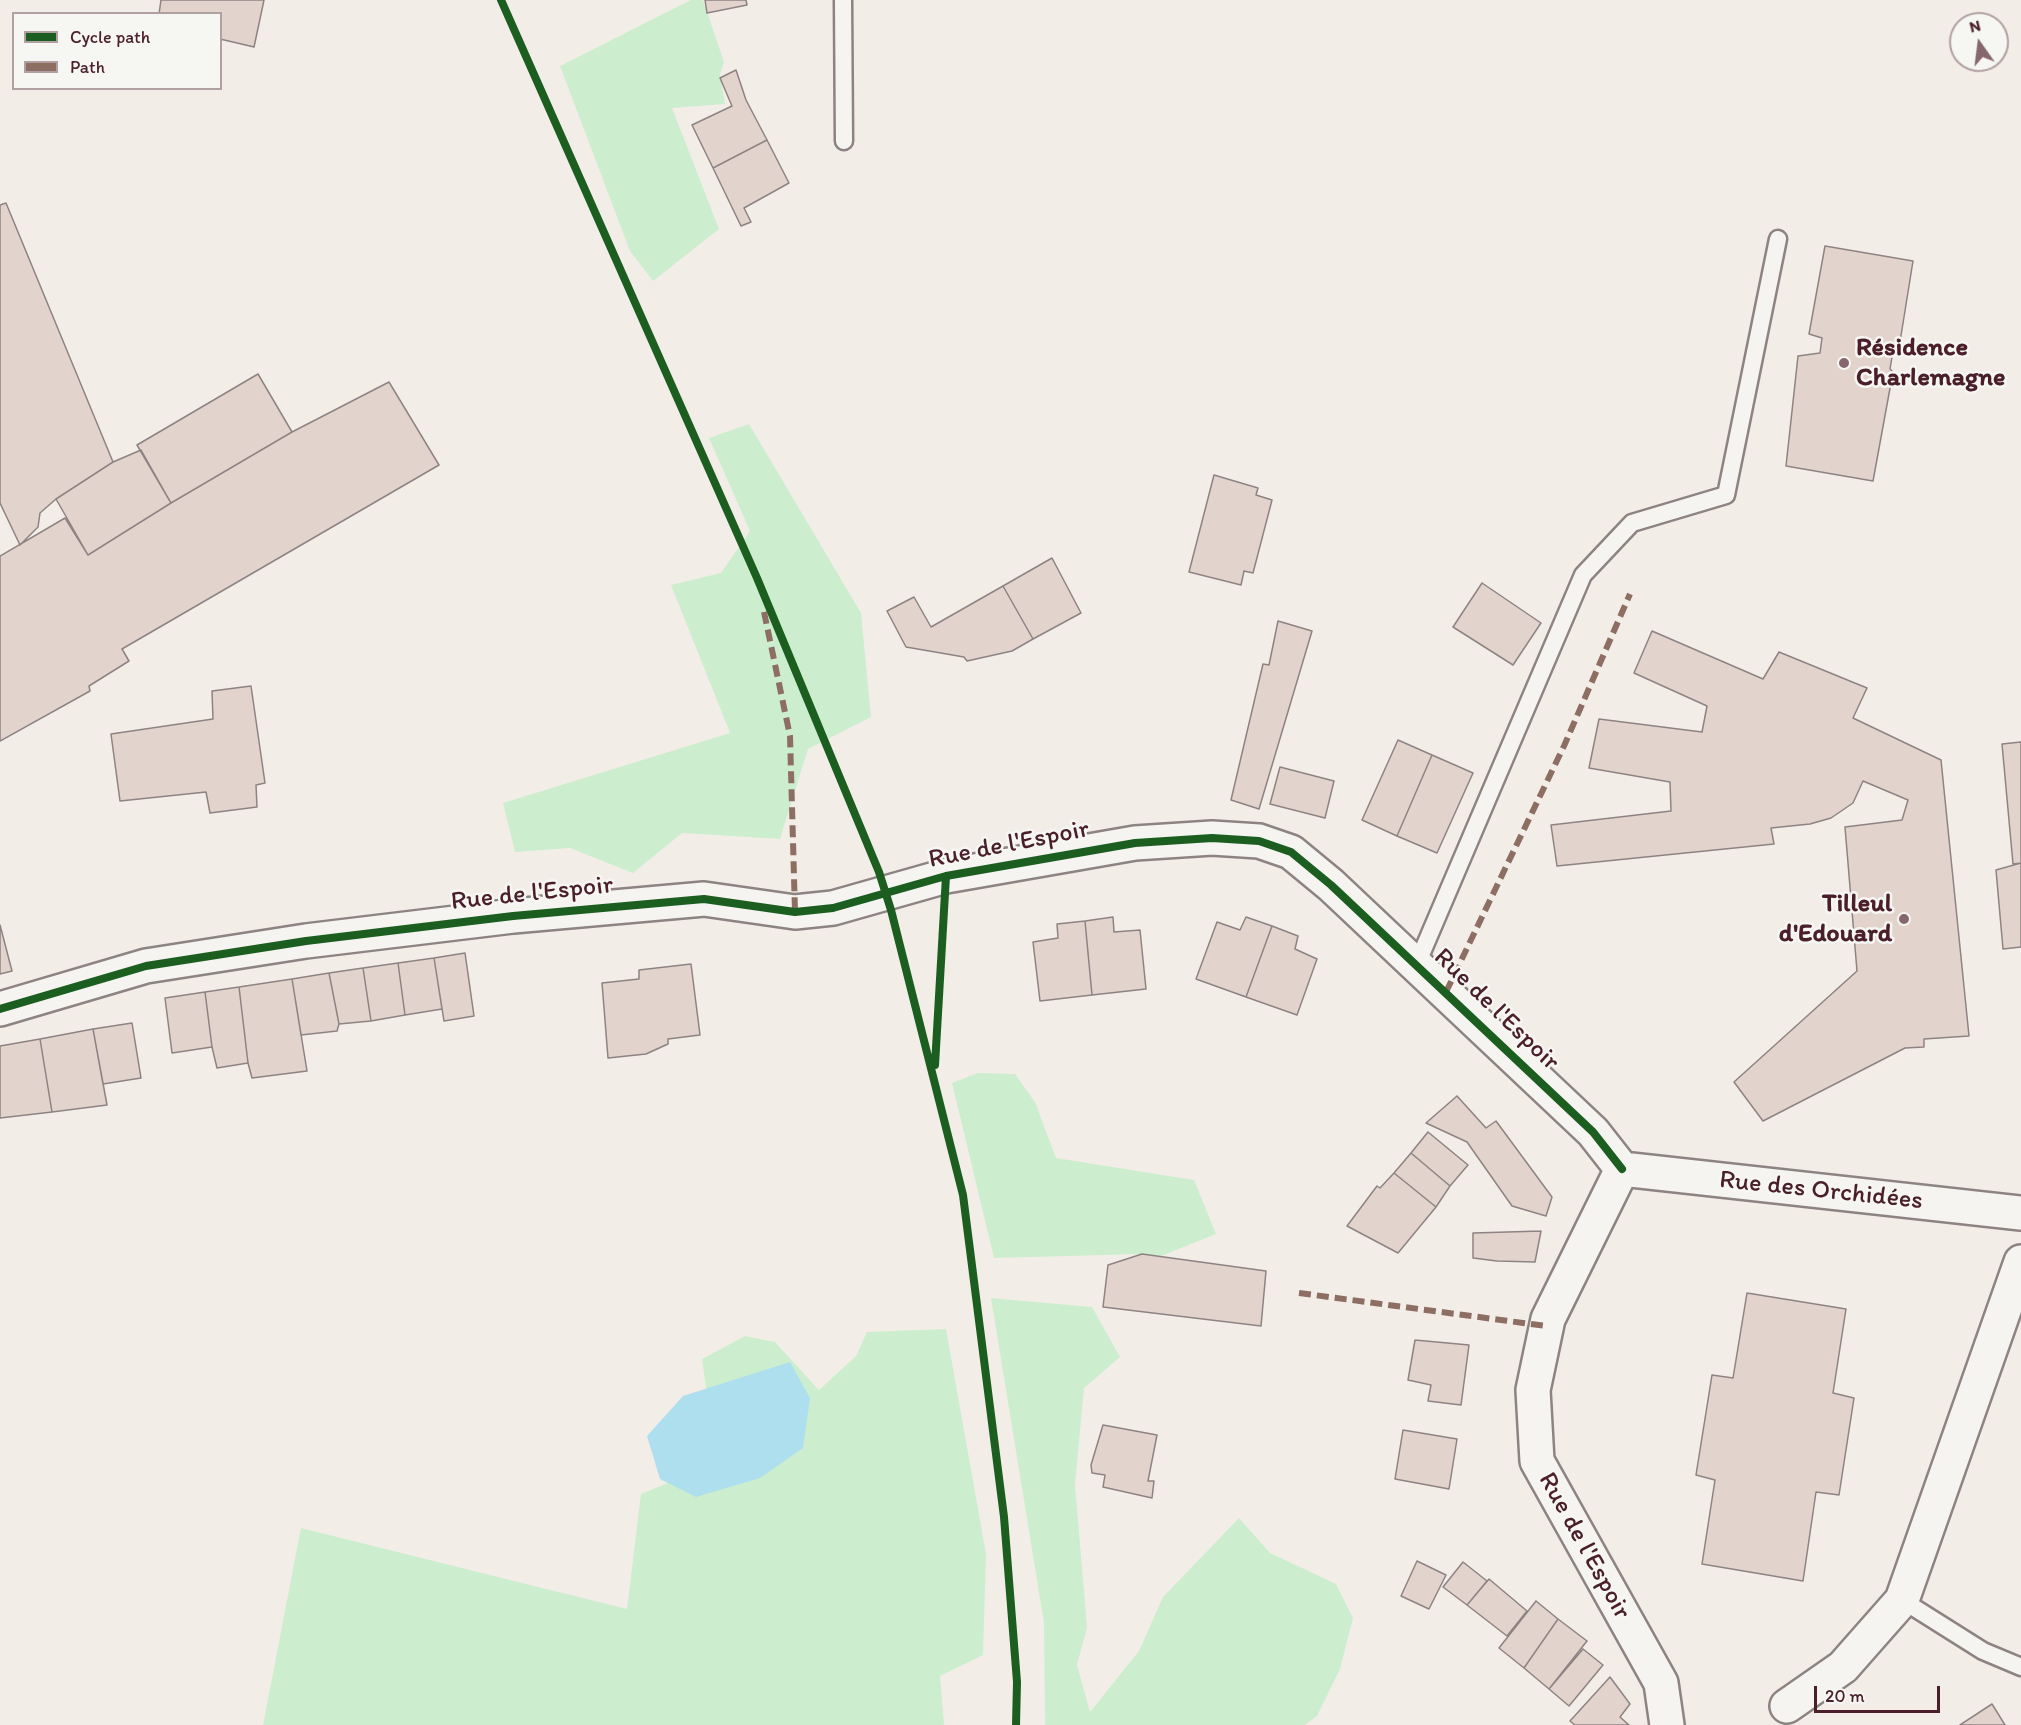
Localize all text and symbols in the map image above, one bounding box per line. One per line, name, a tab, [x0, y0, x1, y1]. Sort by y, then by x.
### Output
legend	[12, 12, 222, 90]
north arrow	[1949, 12, 2009, 72]
text: N	[1967, 15, 1983, 37]
text: Cycle path	[70, 26, 150, 48]
text: Path	[70, 56, 105, 78]
place label: Résidence Charlemagne	[1856, 332, 2005, 394]
marker: Résidence Charlemagne	[1837, 356, 1851, 370]
street label: Rue de l'Espoir	[926, 814, 1092, 876]
street label: Rue de l'Espoir	[449, 870, 615, 918]
place label: Tilleul d'Edouard	[1779, 888, 1892, 950]
marker: Tilleul d'Edouard	[1897, 912, 1911, 926]
street label: Rue de l'Espoir	[1427, 942, 1565, 1078]
street label: Rue des Orchidées	[1718, 1165, 1924, 1217]
street label: Rue de l'Espoir	[1531, 1467, 1637, 1625]
scale bar	[1817, 1674, 1943, 1712]
text: 20 m	[1825, 1685, 1865, 1707]

